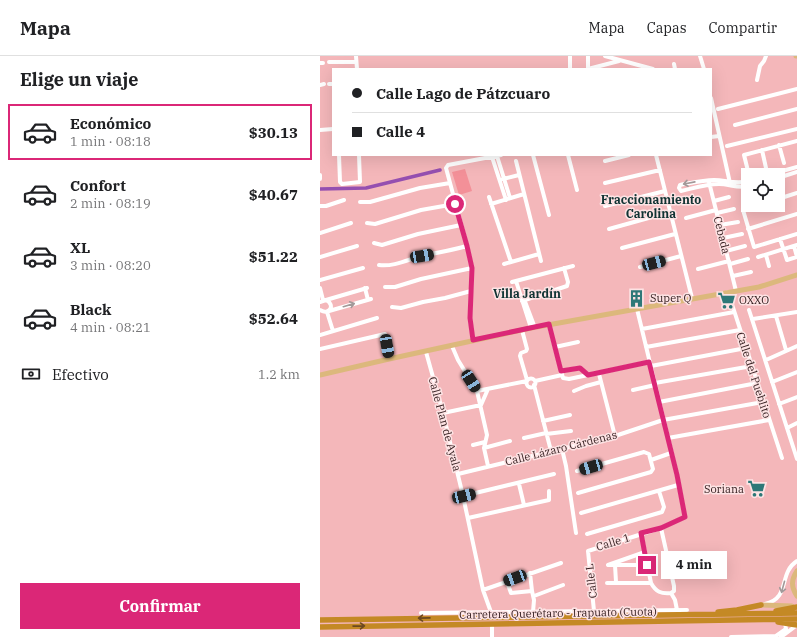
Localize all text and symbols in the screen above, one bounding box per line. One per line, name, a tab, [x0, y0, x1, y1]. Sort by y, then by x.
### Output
text: Mapa	[20, 16, 71, 40]
text: Mapa	[589, 19, 625, 37]
text: Capas	[647, 19, 687, 37]
text: Compartir	[709, 19, 777, 37]
text: Elige un viaje	[20, 68, 138, 91]
text: Calle Lago de Pátzcuaro	[376, 84, 550, 103]
icon: car	[22, 114, 58, 150]
text: Económico	[70, 114, 151, 133]
text: Calle 4	[376, 122, 425, 141]
text: $30.13	[249, 123, 298, 142]
text: 1 min · 08:18	[70, 133, 151, 150]
map controls	[741, 168, 785, 212]
button: locate	[741, 168, 785, 212]
icon: car	[22, 176, 58, 212]
text: Confort	[70, 176, 126, 195]
one-way arrow	[683, 180, 696, 188]
text: $40.67	[249, 185, 298, 204]
district label: Fraccionamiento Carolina	[601, 192, 701, 221]
text: 2 min · 08:19	[70, 195, 151, 212]
route start	[446, 195, 464, 213]
street label: Cebada	[711, 215, 733, 255]
icon: car	[22, 238, 58, 274]
text: XL	[70, 238, 90, 257]
text: $51.22	[249, 247, 298, 266]
car	[409, 248, 435, 264]
car	[641, 254, 667, 272]
text: 3 min · 08:20	[70, 257, 151, 274]
district label: Villa Jardín	[493, 286, 561, 301]
building icon: Super Q	[627, 288, 647, 308]
supermarket icon: OXXO	[716, 290, 736, 310]
place label: Super Q	[650, 291, 691, 305]
place label: OXXO	[739, 293, 769, 307]
icon: car	[22, 300, 58, 336]
text: Black	[70, 300, 111, 319]
one-way arrow	[342, 301, 355, 308]
text: $52.64	[249, 309, 298, 328]
text: 4 min · 08:21	[70, 319, 151, 336]
street label: Calle del Pueblito	[734, 330, 774, 420]
car	[379, 333, 395, 359]
icon: cash	[20, 363, 42, 385]
text: Efectivo	[52, 365, 109, 384]
text: 1.2 km	[258, 366, 300, 383]
car	[459, 368, 483, 394]
street label: Calle Plan de Ayala	[426, 375, 464, 473]
street label: Calle Lázaro Cárdenas	[504, 427, 618, 469]
car	[578, 458, 604, 476]
supermarket icon: Soriana	[747, 479, 767, 499]
place label: Soriana	[704, 482, 744, 496]
car	[451, 487, 477, 505]
street label: Calle 1	[594, 530, 632, 554]
callout: 4 min	[661, 551, 727, 579]
route end	[638, 556, 656, 574]
text: 4 min	[676, 556, 712, 573]
street label: Calle L	[582, 563, 600, 599]
car	[502, 568, 528, 588]
one-way arrow	[778, 580, 786, 593]
button: Confirmar	[20, 583, 300, 629]
street label: Carretera Querétaro - Irapuato (Cuota)	[459, 604, 657, 622]
one-way arrow	[418, 615, 431, 622]
one-way arrow	[352, 622, 365, 630]

